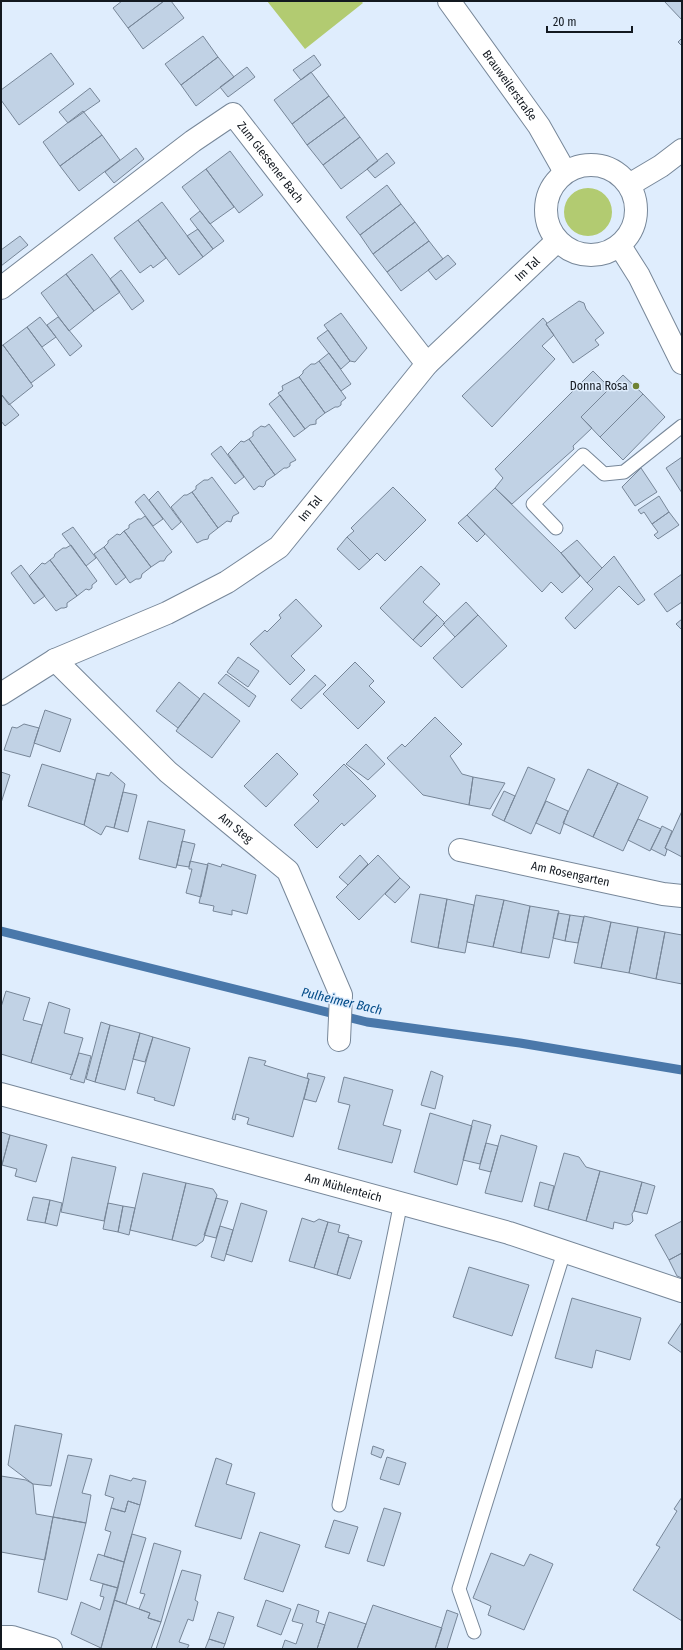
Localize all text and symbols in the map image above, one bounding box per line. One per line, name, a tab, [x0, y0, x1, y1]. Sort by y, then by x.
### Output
scale bar	[547, 8, 632, 34]
text: 20 m	[553, 15, 577, 29]
street label: Brauweilerstraße	[480, 47, 540, 123]
street label: Zum Glessener Bach	[234, 119, 306, 206]
street label: Im Tal	[512, 254, 543, 284]
place label: Donna Rosa	[570, 379, 628, 393]
marker: Donna Rosa	[631, 381, 641, 391]
street label: Im Tal	[296, 493, 325, 524]
street label: Am Steg	[216, 810, 256, 846]
street label: Am Rosengarten	[530, 859, 611, 889]
water label: Pulheimer Bach	[300, 984, 384, 1018]
street label: Am Mühlenteich	[303, 1171, 383, 1205]

